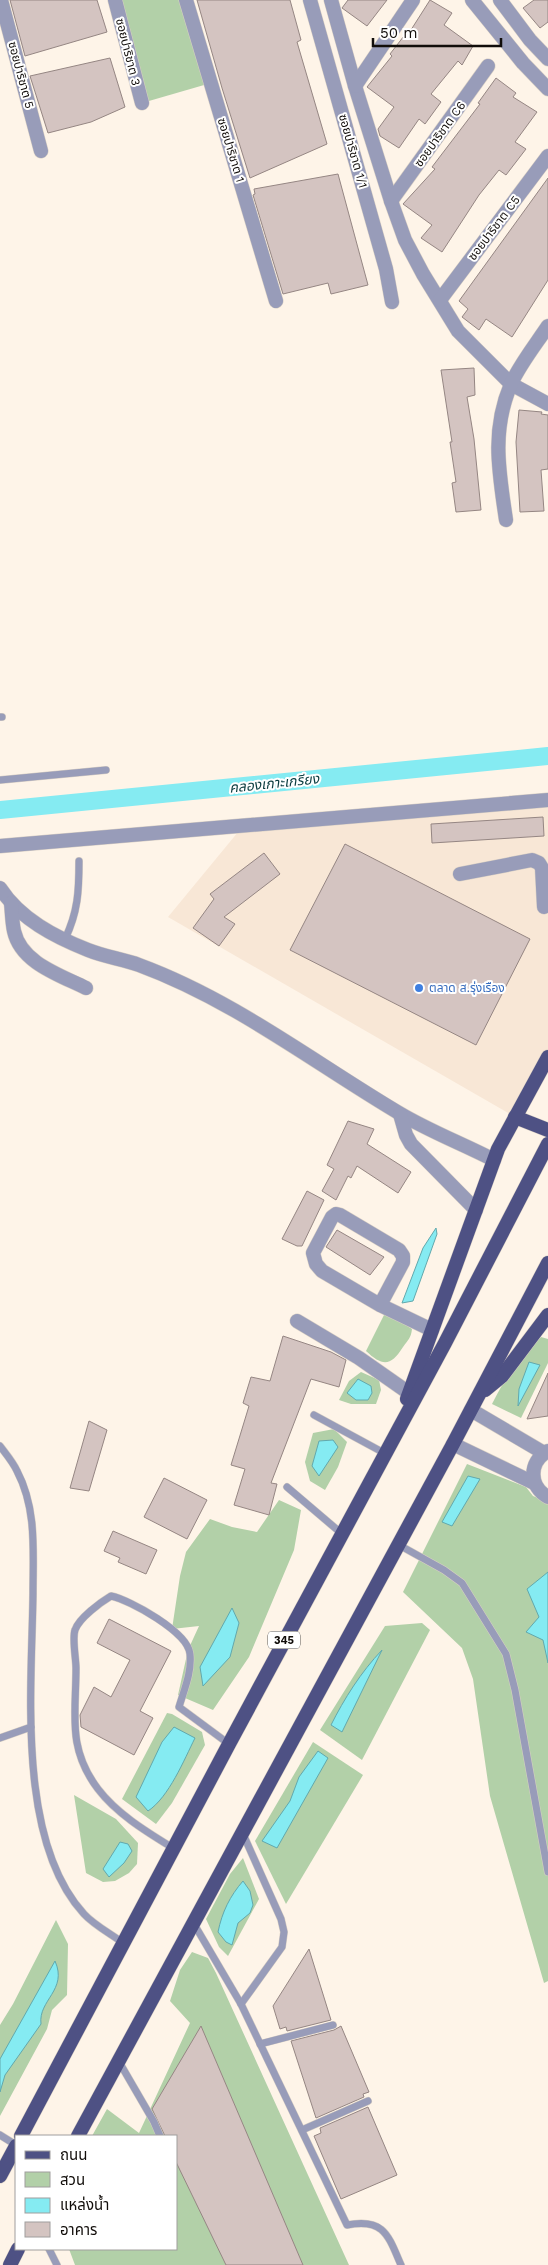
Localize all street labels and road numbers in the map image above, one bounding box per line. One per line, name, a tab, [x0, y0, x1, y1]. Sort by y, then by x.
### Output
street label: ซอยปาริชาต 3	[113, 17, 143, 87]
street label: ซอยปาริชาต 5	[5, 40, 37, 110]
street label: ซอยปาริชาต C6	[412, 99, 468, 169]
street label: ซอยปาริชาต 1/1	[336, 112, 370, 190]
street label: ซอยปาริชาต 1	[215, 116, 247, 184]
street label: ซอยปาริชาต C5	[465, 193, 523, 263]
road number: 345	[268, 1632, 300, 1648]

